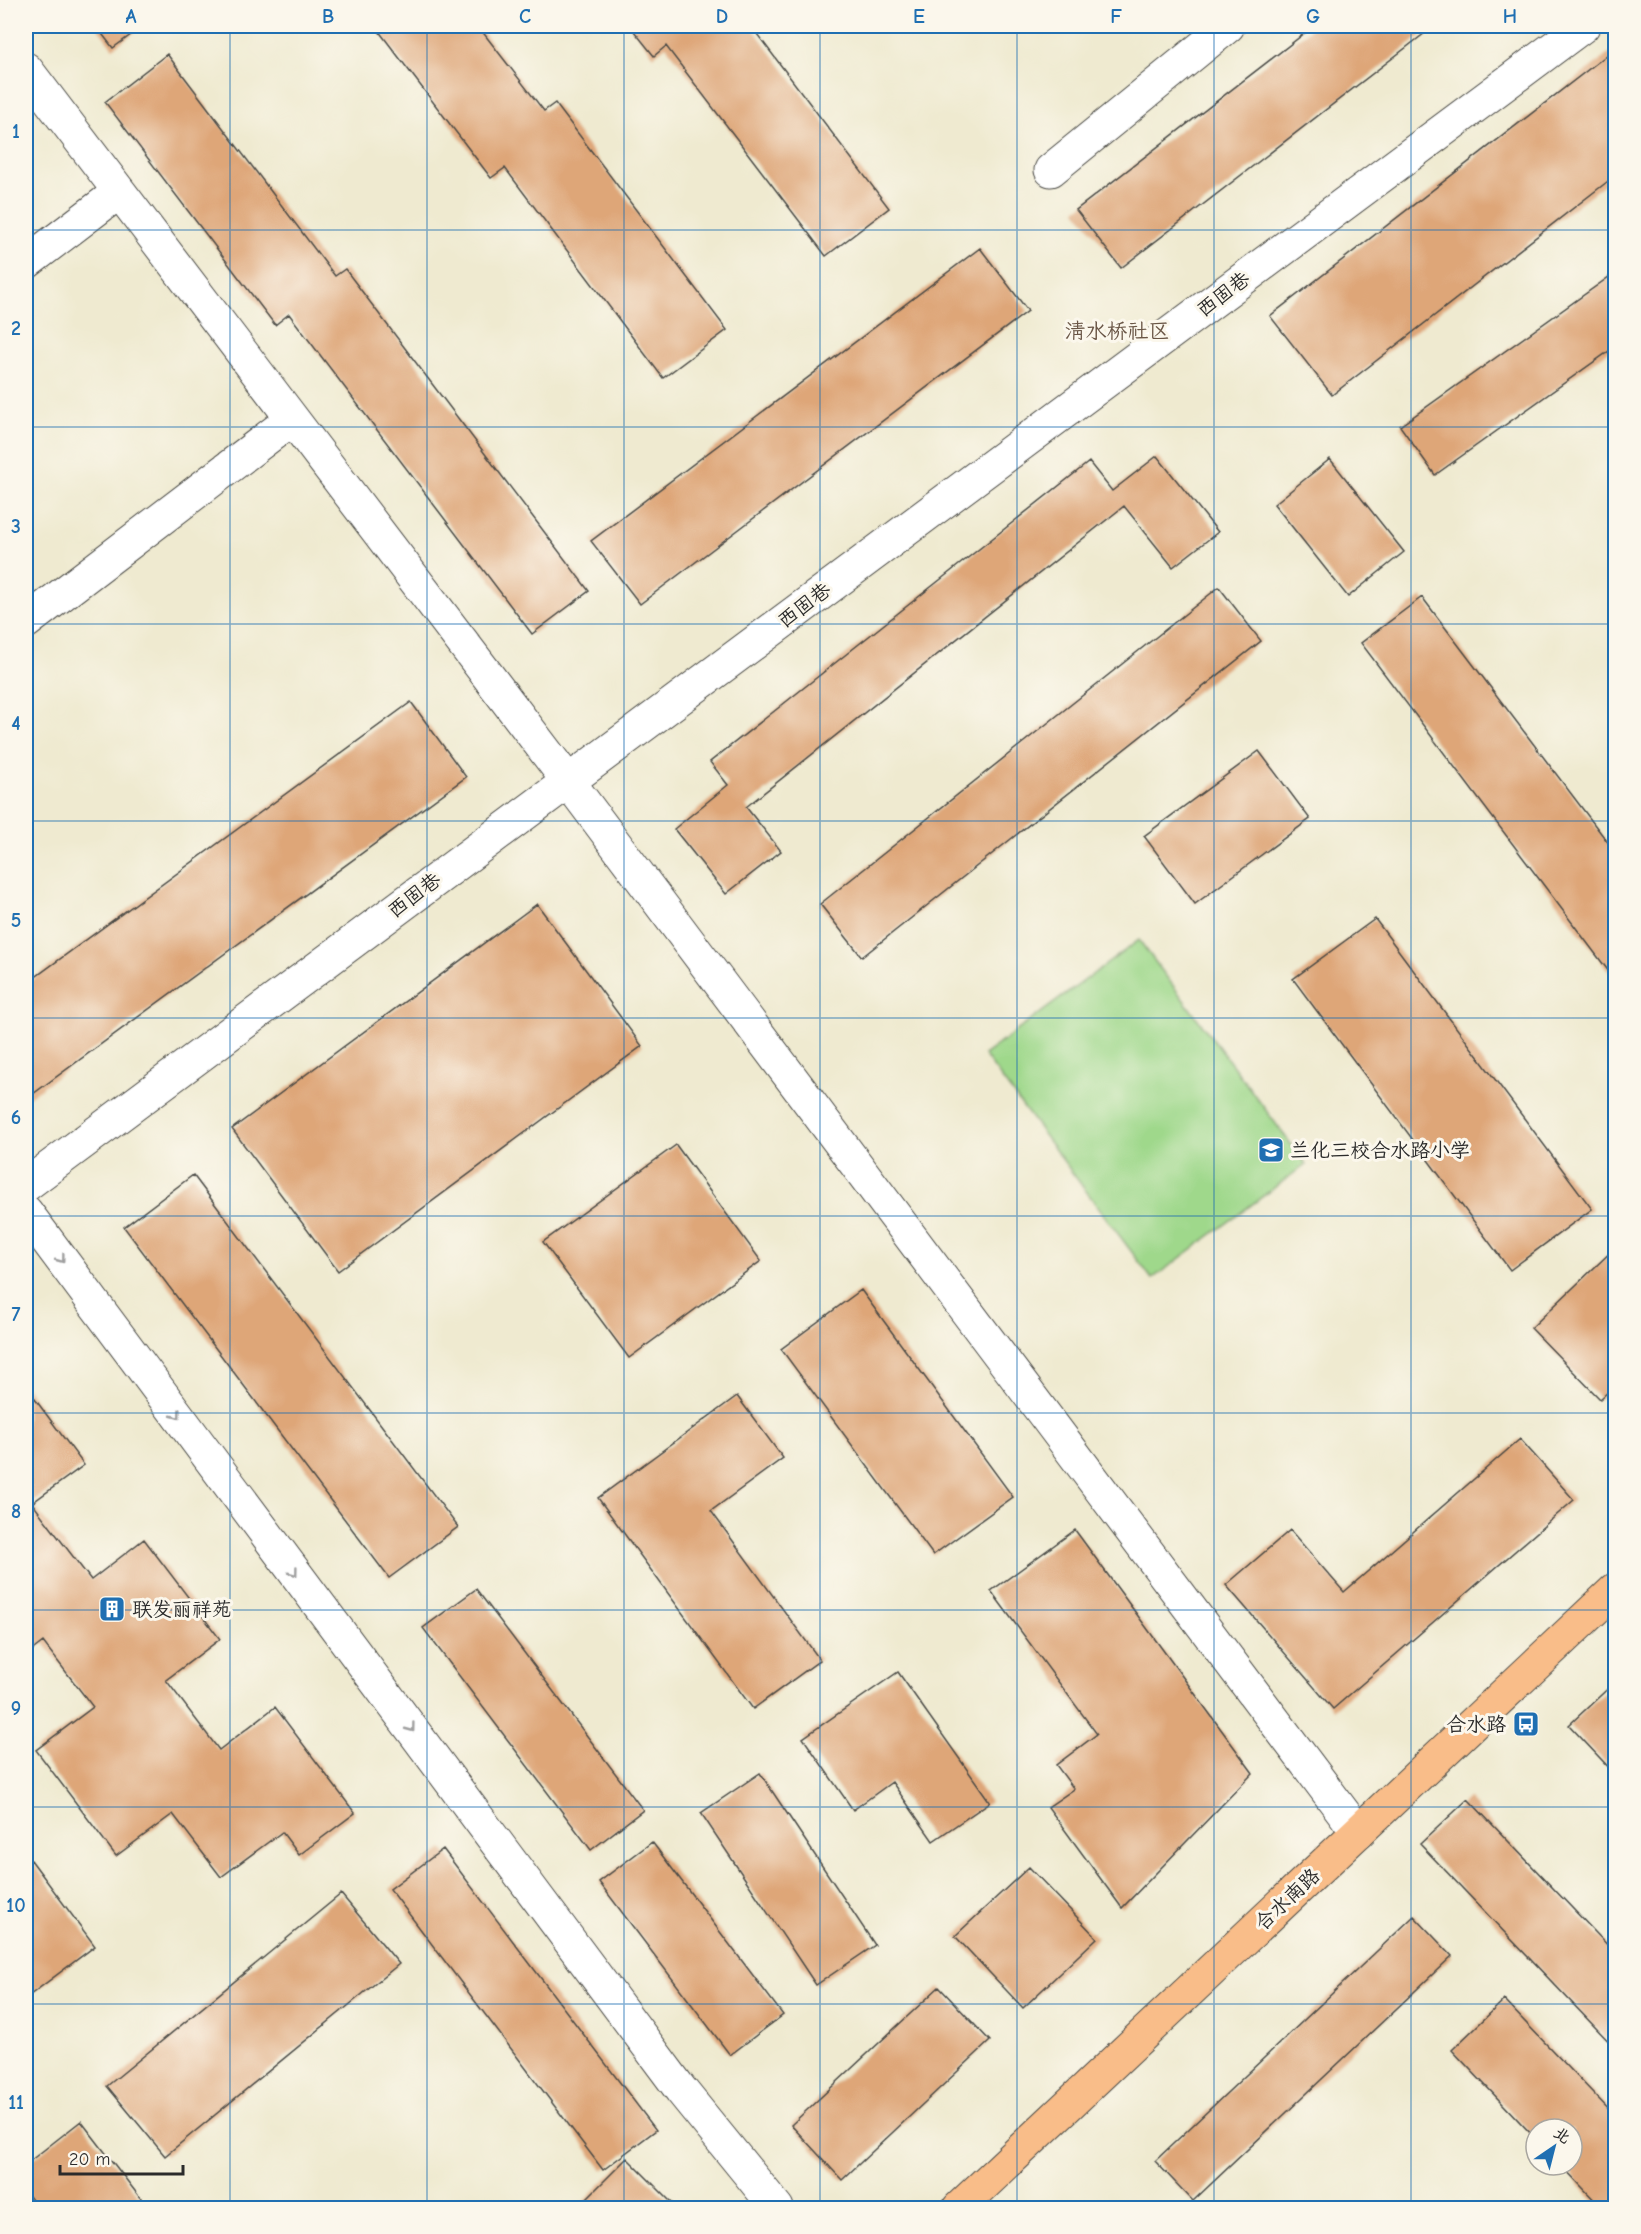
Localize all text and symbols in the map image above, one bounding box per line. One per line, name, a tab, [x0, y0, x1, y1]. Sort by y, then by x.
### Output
text: A	[125, 5, 137, 28]
text: B	[322, 5, 334, 28]
text: C	[519, 5, 531, 28]
text: D	[716, 5, 728, 28]
text: E	[913, 5, 925, 28]
text: F	[1110, 5, 1122, 28]
text: G	[1306, 5, 1320, 28]
text: H	[1503, 5, 1517, 28]
text: 1	[12, 120, 20, 143]
street label: 西固巷	[1192, 267, 1255, 322]
text: 2	[11, 317, 21, 340]
district label: 清水桥社区	[1065, 319, 1170, 343]
text: 3	[11, 515, 21, 538]
street label: 西固巷	[773, 578, 836, 633]
text: 4	[11, 712, 21, 735]
street label: 西固巷	[383, 868, 446, 923]
text: 5	[11, 909, 21, 932]
text: 6	[11, 1106, 21, 1129]
school or university icon: 兰化三校合水路小学	[1256, 1135, 1286, 1165]
place label: 兰化三校合水路小学	[1290, 1139, 1470, 1162]
one-way arrow	[53, 1253, 64, 1264]
text: 7	[12, 1303, 21, 1326]
one-way arrow	[170, 1409, 181, 1420]
text: 8	[11, 1500, 21, 1523]
one-way arrow	[287, 1565, 298, 1576]
building icon: 联发丽祥苑	[97, 1594, 127, 1624]
place label: 联发丽祥苑	[132, 1598, 232, 1621]
text: 9	[11, 1697, 21, 1720]
bus stop icon: 合水路	[1511, 1709, 1541, 1739]
place label: 合水路	[1446, 1713, 1507, 1736]
one-way arrow	[404, 1721, 415, 1732]
street label: 合水南路	[1250, 1863, 1325, 1935]
text: 10	[6, 1894, 26, 1917]
text: 11	[8, 2091, 24, 2114]
north arrow	[1524, 2117, 1584, 2177]
text: 北	[1550, 2124, 1574, 2147]
scale bar	[60, 2138, 183, 2176]
text: 20 m	[69, 2149, 110, 2170]

